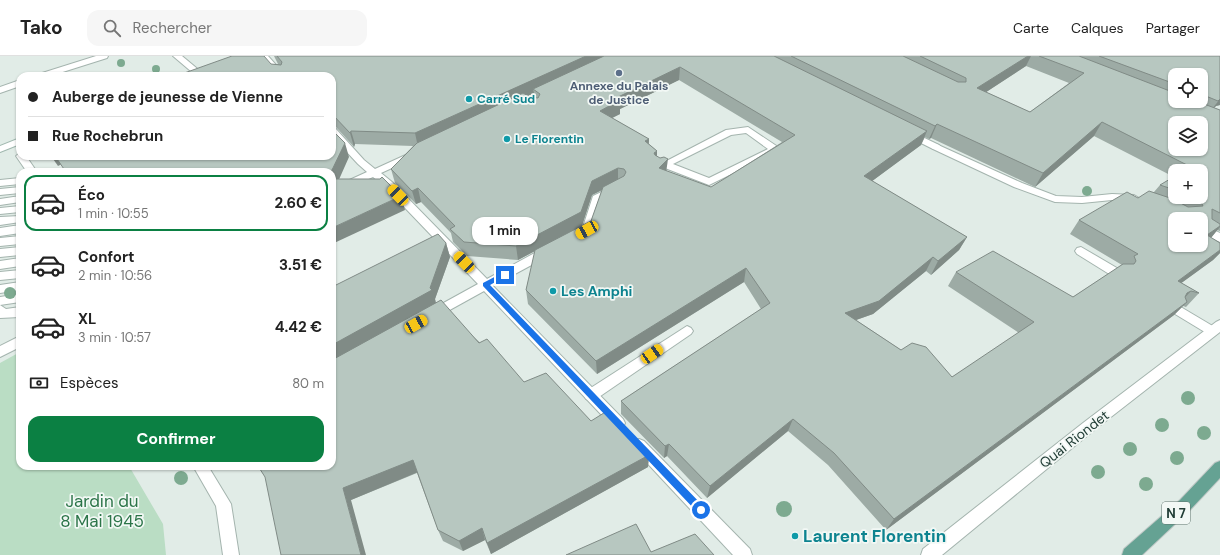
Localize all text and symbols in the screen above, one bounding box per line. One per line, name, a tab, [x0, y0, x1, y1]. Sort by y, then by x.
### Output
search box	[87, 10, 367, 46]
text: Tako	[20, 15, 63, 40]
icon: search	[101, 17, 123, 39]
text: Rechercher	[133, 18, 212, 38]
text: Carte	[1013, 19, 1049, 37]
text: Calques	[1071, 19, 1124, 37]
text: Partager	[1146, 19, 1200, 37]
marker: Annexe du Palais de Justice	[614, 68, 624, 78]
map controls	[1168, 68, 1208, 252]
button: locate	[1168, 68, 1208, 108]
place label: Annexe du Palais de Justice	[570, 78, 668, 108]
text: Auberge de jeunesse de Vienne	[52, 87, 283, 107]
place label: Carré Sud	[477, 91, 535, 107]
marker: Carré Sud	[464, 94, 474, 104]
button: layers	[1168, 116, 1208, 156]
text: Rue Rochebrun	[52, 126, 163, 146]
place label: Le Florentin	[515, 131, 584, 147]
marker: Le Florentin	[502, 134, 512, 144]
button: +	[1168, 164, 1208, 204]
car	[385, 182, 411, 208]
icon: car	[30, 185, 66, 221]
text: Éco	[78, 185, 105, 205]
text: 2.60 €	[275, 193, 322, 213]
text: 1 min · 10:55	[78, 205, 149, 222]
button: −	[1168, 212, 1208, 252]
callout: 1 min	[472, 217, 538, 245]
car	[574, 219, 600, 241]
text: 1 min	[489, 222, 521, 239]
icon: car	[30, 247, 66, 283]
text: Confort	[78, 247, 135, 267]
car	[451, 249, 477, 275]
text: 3.51 €	[279, 255, 322, 275]
route end	[496, 266, 514, 284]
text: 2 min · 10:56	[78, 267, 152, 284]
place label: Les Amphi	[561, 282, 633, 300]
marker: Les Amphi	[548, 286, 558, 296]
icon: car	[30, 309, 66, 345]
text: XL	[78, 309, 96, 329]
car	[403, 313, 429, 335]
text: 4.42 €	[275, 317, 322, 337]
text: 3 min · 10:57	[78, 329, 151, 346]
car	[639, 342, 665, 366]
icon: cash	[28, 372, 50, 394]
text: Espèces	[60, 373, 119, 393]
text: 80 m	[292, 375, 324, 392]
street label: Quai Riondet	[1036, 406, 1112, 472]
button: Confirmer	[28, 416, 324, 462]
park label: Jardin du 8 Mai 1945	[60, 490, 144, 532]
route start	[692, 501, 710, 519]
road number: N 7	[1162, 502, 1190, 524]
place label: Laurent Florentin	[803, 525, 946, 547]
marker: Laurent Florentin	[790, 531, 800, 541]

